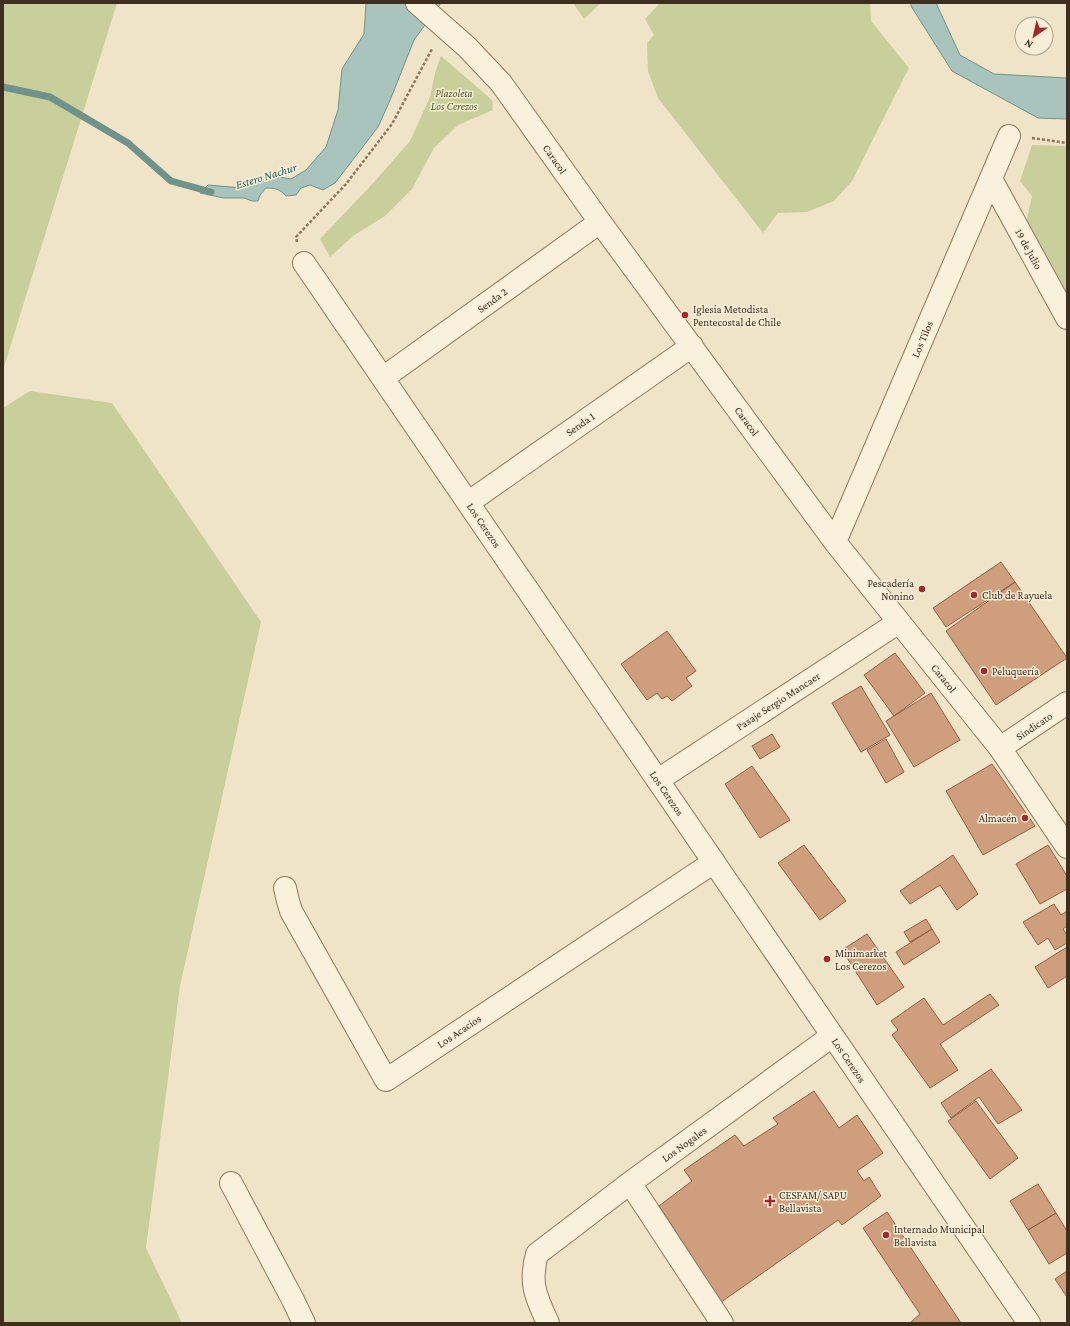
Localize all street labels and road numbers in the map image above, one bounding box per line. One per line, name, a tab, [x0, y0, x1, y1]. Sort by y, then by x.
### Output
street label: Caracol	[541, 142, 569, 176]
street label: 19 de Julio	[1012, 227, 1045, 272]
street label: Senda 2	[475, 285, 509, 315]
street label: Los Tilos	[909, 319, 935, 359]
street label: Caracol	[732, 404, 762, 438]
street label: Senda 1	[563, 410, 597, 438]
street label: Los Cerezos	[465, 500, 503, 550]
street label: Caracol	[929, 661, 959, 695]
street label: Pasaje Sergio Mancaer	[734, 669, 823, 733]
street label: Sindicato	[1014, 709, 1055, 743]
street label: Los Cerezos	[648, 768, 686, 818]
street label: Los Acacios	[435, 1012, 483, 1050]
street label: Los Cerezos	[830, 1035, 868, 1085]
street label: Los Nogales	[659, 1124, 709, 1165]

